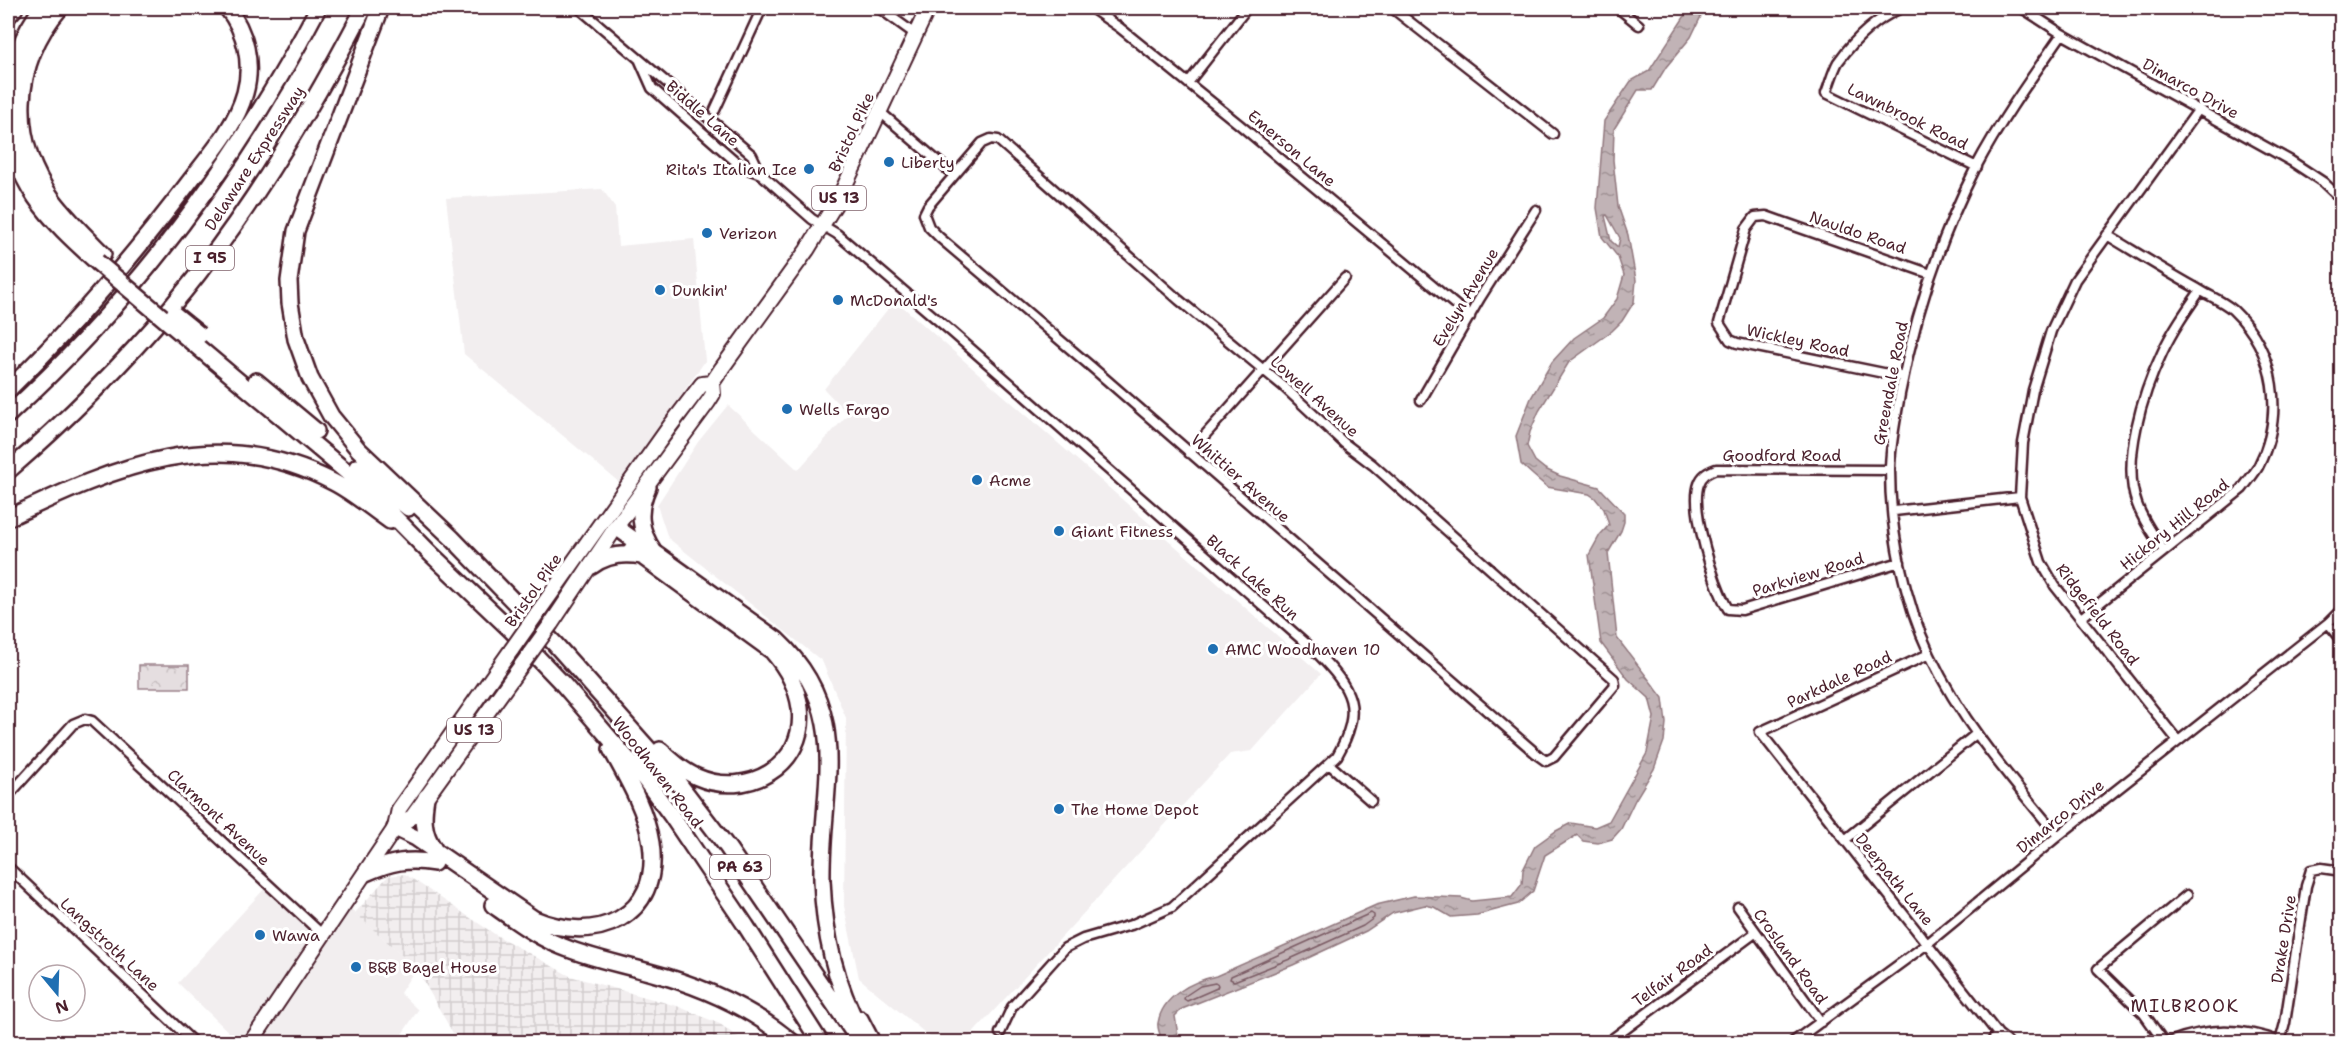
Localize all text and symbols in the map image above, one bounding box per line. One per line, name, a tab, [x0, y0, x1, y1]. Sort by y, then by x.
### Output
street label: Dimarco Drive	[2139, 53, 2243, 124]
street label: Biddle Lane	[662, 76, 744, 151]
street label: Lawnbrook Road	[1844, 78, 1972, 155]
street label: Delaware Expressway	[200, 82, 309, 235]
street label: Bristol Pike	[824, 89, 879, 176]
street label: Emerson Lane	[1243, 105, 1340, 191]
place label: Liberty	[901, 152, 955, 173]
marker: Liberty	[882, 155, 896, 169]
place label: Rita's Italian Ice	[666, 159, 797, 180]
marker: Rita's Italian Ice	[802, 162, 816, 176]
road number: US 13	[812, 186, 866, 210]
street label: Nauldo Road	[1807, 206, 1909, 259]
place label: Verizon	[719, 223, 777, 244]
marker: Verizon	[700, 226, 714, 240]
street label: Evelyn Avenue	[1428, 244, 1503, 351]
road number: I 95	[186, 246, 234, 270]
place label: Dunkin'	[672, 280, 728, 301]
marker: Dunkin'	[653, 283, 667, 297]
place label: McDonald's	[850, 290, 938, 311]
marker: McDonald's	[831, 293, 845, 307]
street label: Wickley Road	[1744, 319, 1851, 362]
street label: Greendale Road	[1868, 319, 1913, 447]
street label: Lowell Avenue	[1266, 351, 1363, 442]
place label: Wells Fargo	[799, 399, 890, 420]
marker: Wells Fargo	[780, 402, 794, 416]
street label: Whittier Avenue	[1187, 429, 1295, 527]
street label: Goodford Road	[1723, 445, 1841, 466]
place label: Acme	[989, 470, 1031, 491]
marker: Acme	[970, 473, 984, 487]
street label: Hickory Hill Road	[2115, 474, 2233, 575]
place label: Giant Fitness	[1071, 521, 1173, 542]
marker: Giant Fitness	[1052, 524, 1066, 538]
street label: Black Lake Run	[1202, 530, 1304, 625]
street label: Parkview Road	[1750, 548, 1866, 601]
street label: Bristol Pike	[500, 549, 567, 631]
street label: Ridgefield Road	[2051, 559, 2144, 670]
place label: AMC Woodhaven 10	[1225, 639, 1380, 660]
marker: AMC Woodhaven 10	[1206, 642, 1220, 656]
street label: Parkdale Road	[1783, 646, 1895, 713]
street label: Woodhaven Road	[607, 712, 708, 832]
road number: US 13	[447, 718, 501, 742]
street label: Clarmont Avenue	[163, 764, 275, 870]
street label: Dimarco Drive	[2012, 775, 2109, 858]
place label: The Home Depot	[1071, 799, 1199, 820]
marker: The Home Depot	[1052, 802, 1066, 816]
street label: Deerpath Lane	[1851, 829, 1939, 930]
road number: PA 63	[710, 855, 770, 879]
street label: Langstroth Lane	[56, 893, 164, 996]
street label: Drake Drive	[2266, 893, 2301, 985]
street label: Crosland Road	[1749, 904, 1832, 1008]
place label: Wawa	[272, 925, 320, 946]
marker: Wawa	[253, 928, 267, 942]
street label: Telfair Road	[1628, 939, 1716, 1011]
place label: B&B Bagel House	[368, 957, 497, 978]
marker: B&B Bagel House	[349, 960, 363, 974]
north arrow	[27, 963, 87, 1023]
district label: MILBROOK	[2130, 994, 2240, 1018]
text: N	[52, 995, 71, 1019]

